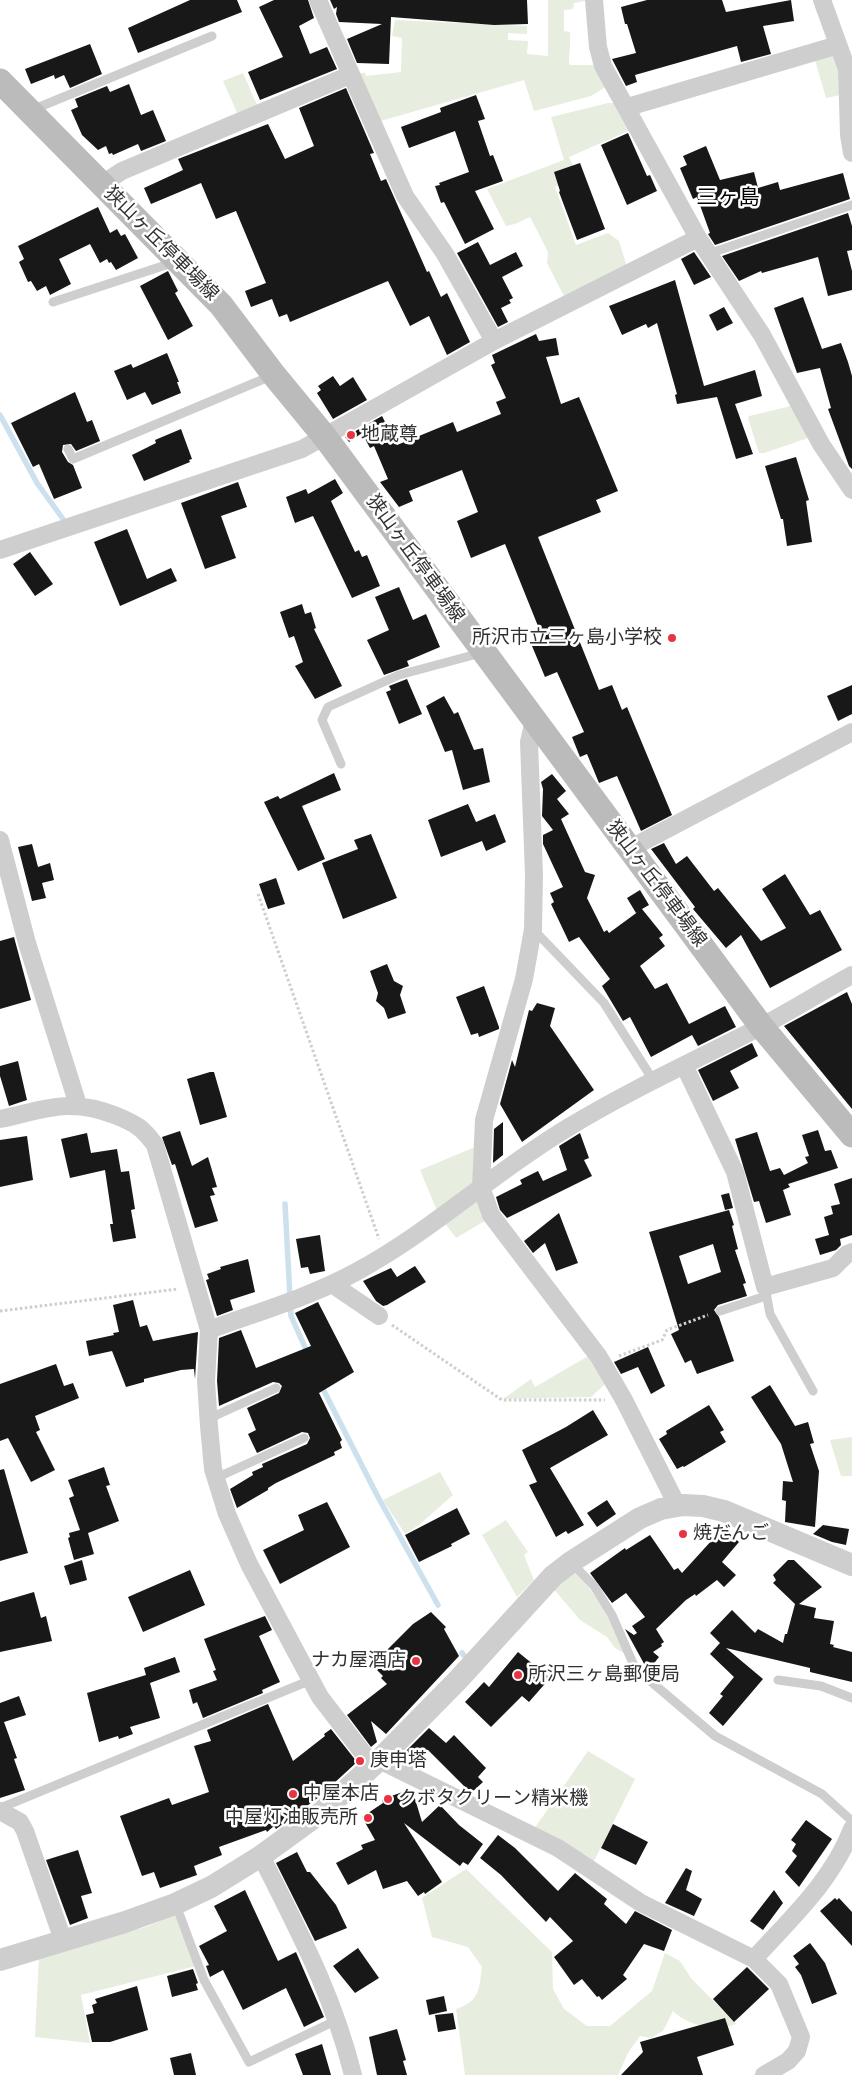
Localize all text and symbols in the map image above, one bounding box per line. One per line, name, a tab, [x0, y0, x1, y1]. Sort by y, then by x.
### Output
street label: 狭山ヶ丘停車場線	[99, 182, 223, 306]
district label: 三ヶ島	[697, 185, 759, 211]
place label: 地蔵尊	[361, 424, 418, 446]
marker: 地蔵尊	[345, 429, 357, 441]
street label: 狭山ヶ丘停車場線	[361, 491, 469, 627]
place label: 所沢市立三ヶ島小学校	[472, 627, 662, 649]
marker: 所沢市立三ヶ島小学校	[666, 632, 678, 644]
street label: 狭山ヶ丘停車場線	[601, 816, 711, 952]
place label: 焼だんご	[693, 1523, 769, 1545]
marker: 焼だんご	[677, 1528, 689, 1540]
place label: ナカ屋酒店	[311, 1650, 406, 1672]
marker: ナカ屋酒店	[410, 1655, 422, 1667]
place label: 所沢三ヶ島郵便局	[528, 1664, 680, 1686]
marker: 所沢三ヶ島郵便局	[512, 1669, 524, 1681]
place label: 庚申塔	[370, 1750, 427, 1772]
marker: 庚申塔	[354, 1755, 366, 1767]
place label: 中屋本店	[303, 1783, 379, 1805]
marker: 中屋本店	[287, 1788, 299, 1800]
place label: クボタクリーン精米機	[398, 1788, 588, 1810]
marker: クボタクリーン精米機	[382, 1793, 394, 1805]
place label: 中屋灯油販売所	[225, 1807, 358, 1829]
marker: 中屋灯油販売所	[362, 1812, 374, 1824]

